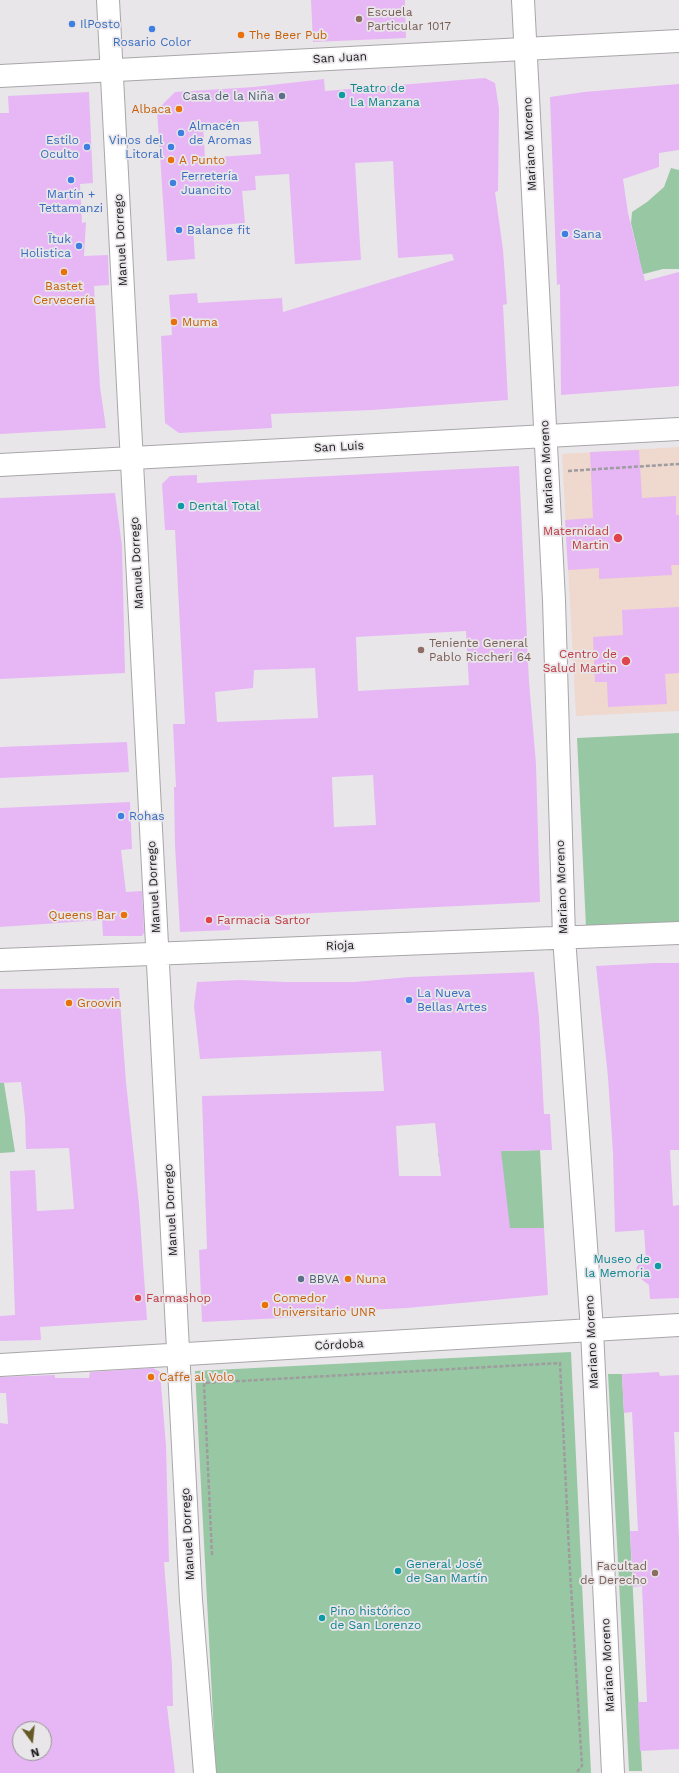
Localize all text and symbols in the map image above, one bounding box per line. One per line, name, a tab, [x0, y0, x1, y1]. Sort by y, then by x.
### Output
place label: Escuela Particular 1017	[367, 5, 451, 33]
marker: Escuela Particular 1017	[354, 14, 364, 24]
place label: IlPosto	[80, 17, 120, 31]
marker: IlPosto	[67, 19, 77, 29]
marker: Rosario Color	[147, 24, 157, 34]
place label: The Beer Pub	[249, 28, 327, 42]
marker: The Beer Pub	[236, 30, 246, 40]
place label: Rosario Color	[113, 35, 191, 49]
street label: San Juan	[313, 49, 367, 67]
place label: Teatro de La Manzana	[350, 81, 420, 109]
place label: Casa de la Niña	[182, 89, 274, 103]
marker: Teatro de La Manzana	[337, 90, 347, 100]
marker: Casa de la Niña	[277, 91, 287, 101]
street label: Mariano Moreno	[520, 97, 540, 191]
place label: Albaca	[132, 102, 171, 116]
marker: Albaca	[174, 104, 184, 114]
place label: Almacén de Aromas	[189, 119, 252, 147]
marker: Almacén de Aromas	[176, 128, 186, 138]
place label: Estilo Oculto	[40, 133, 79, 161]
place label: Vinos del Litoral	[109, 133, 163, 161]
marker: Estilo Oculto	[82, 142, 92, 152]
marker: Vinos del Litoral	[166, 142, 176, 152]
place label: A Punto	[179, 153, 225, 167]
marker: A Punto	[166, 155, 176, 165]
place label: Ferretería Juancito	[181, 169, 238, 197]
marker: Martín + Tettamanzi	[66, 175, 76, 185]
marker: Ferretería Juancito	[168, 178, 178, 188]
place label: Martín + Tettamanzi	[39, 187, 103, 215]
street label: Manuel Dorrego	[111, 193, 131, 287]
place label: Balance fit	[187, 223, 250, 237]
marker: Balance fit	[174, 225, 184, 235]
place label: Sana	[573, 227, 602, 241]
marker: Sana	[560, 229, 570, 239]
place label: Ïtuk Holistica	[20, 232, 71, 260]
marker: Ïtuk Holistica	[74, 241, 84, 251]
marker: Bastet Cervecería	[59, 267, 69, 277]
place label: Bastet Cervecería	[33, 279, 95, 307]
place label: Muma	[182, 315, 218, 329]
marker: Muma	[169, 317, 179, 327]
street label: Mariano Moreno	[537, 420, 557, 514]
street label: San Luis	[314, 439, 364, 455]
place label: Dental Total	[189, 499, 260, 513]
marker: Dental Total	[176, 501, 186, 511]
street label: Manuel Dorrego	[127, 516, 147, 610]
place label: Maternidad Martin	[543, 524, 609, 552]
marker: Maternidad Martin	[612, 532, 624, 544]
place label: Teniente General Pablo Riccheri 64	[429, 636, 531, 664]
marker: Teniente General Pablo Riccheri 64	[416, 645, 426, 655]
place label: Centro de Salud Martin	[543, 647, 617, 675]
marker: Centro de Salud Martin	[620, 655, 632, 667]
place label: Rohas	[129, 809, 165, 823]
marker: Rohas	[116, 811, 126, 821]
street label: Manuel Dorrego	[144, 840, 164, 934]
street label: Mariano Moreno	[553, 840, 571, 934]
place label: Queens Bar	[48, 908, 116, 922]
marker: Queens Bar	[119, 910, 129, 920]
place label: Farmacia Sartor	[217, 913, 310, 927]
marker: Farmacia Sartor	[204, 915, 214, 925]
street label: Rioja	[326, 938, 354, 954]
place label: La Nueva Bellas Artes	[417, 986, 487, 1014]
marker: La Nueva Bellas Artes	[404, 995, 414, 1005]
place label: Groovin	[77, 996, 122, 1010]
marker: Groovin	[64, 998, 74, 1008]
street label: Manuel Dorrego	[161, 1163, 181, 1257]
place label: Museo de la Memoria	[585, 1252, 650, 1280]
marker: Museo de la Memoria	[653, 1261, 663, 1271]
place label: BBVA	[309, 1272, 340, 1286]
place label: Nuna	[356, 1272, 386, 1286]
marker: BBVA	[296, 1274, 306, 1284]
marker: Nuna	[343, 1274, 353, 1284]
place label: Farmashop	[146, 1291, 211, 1305]
place label: Comedor Universitario UNR	[273, 1291, 376, 1319]
marker: Farmashop	[133, 1293, 143, 1303]
street label: Mariano Moreno	[582, 1295, 602, 1389]
marker: Comedor Universitario UNR	[260, 1300, 270, 1310]
street label: Córdoba	[314, 1337, 364, 1353]
place label: Caffe al Volo	[159, 1370, 234, 1384]
marker: Caffe al Volo	[146, 1372, 156, 1382]
street label: Manuel Dorrego	[178, 1487, 198, 1581]
place label: General José de San Martín	[406, 1557, 488, 1585]
place label: Facultad de Derecho	[580, 1559, 647, 1587]
marker: General José de San Martín	[393, 1566, 403, 1576]
marker: Facultad de Derecho	[650, 1568, 660, 1578]
place label: Pino histórico de San Lorenzo	[330, 1604, 421, 1632]
marker: Pino histórico de San Lorenzo	[317, 1613, 327, 1623]
street label: Mariano Moreno	[598, 1618, 618, 1712]
north arrow	[12, 1721, 52, 1761]
text: N	[29, 1745, 41, 1759]

